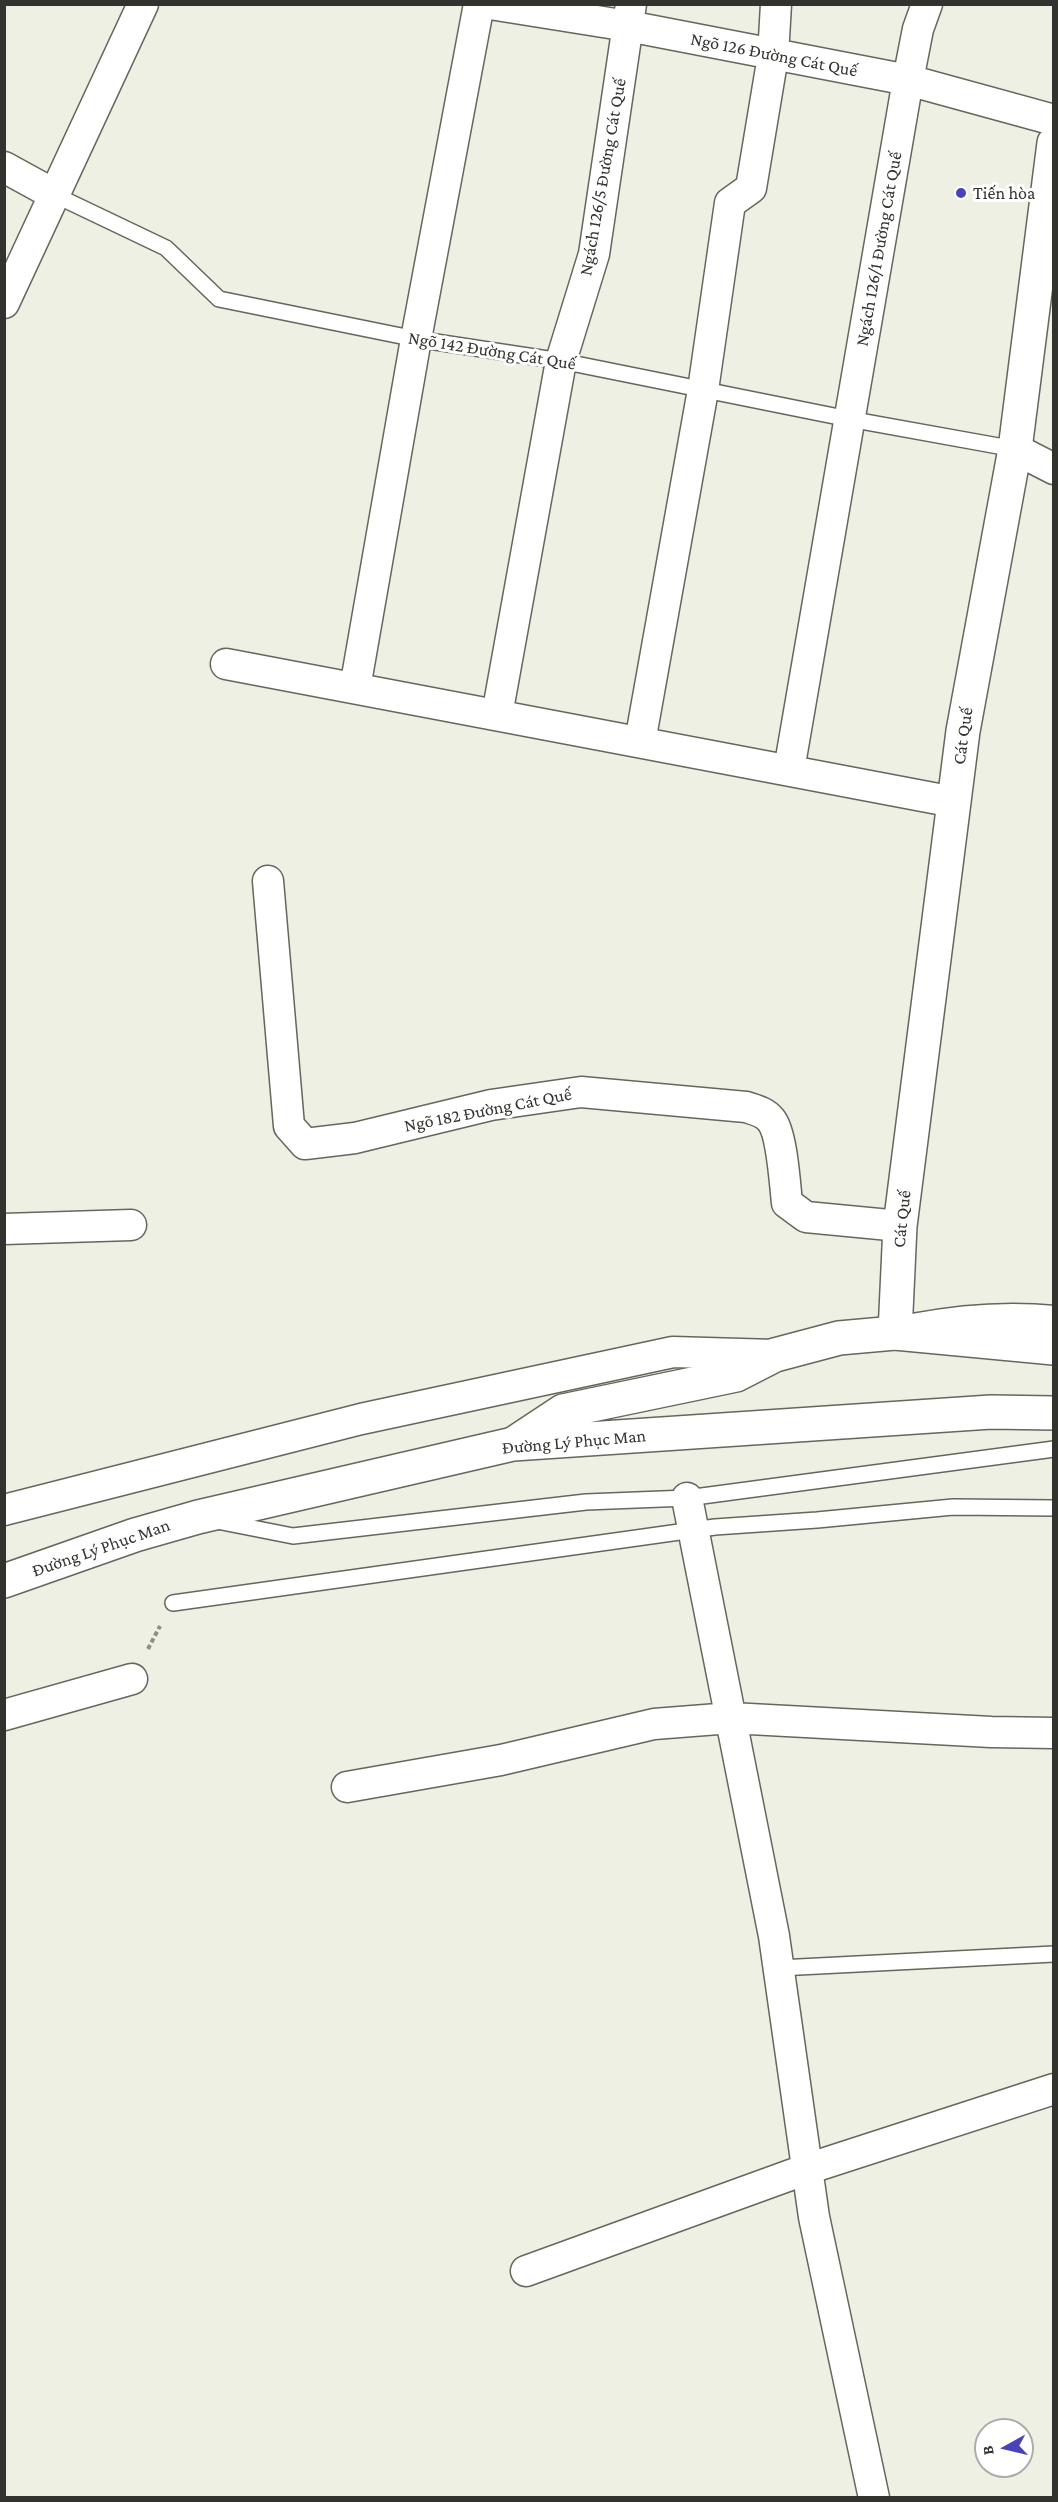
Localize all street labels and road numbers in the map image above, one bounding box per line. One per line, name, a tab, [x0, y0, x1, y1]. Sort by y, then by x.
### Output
street label: Ngõ 126 Đường Cát Quế	[689, 28, 859, 82]
street label: Ngách 126/5 Đường Cát Quế	[575, 77, 631, 277]
street label: Ngách 126/1 Đường Cát Quế	[851, 150, 907, 348]
street label: Ngõ 142 Đường Cát Quế	[407, 327, 577, 375]
street label: Cát Quế	[948, 706, 978, 766]
street label: Ngõ 182 Đường Cát Quế	[403, 1083, 573, 1137]
street label: Cát Quế	[888, 1189, 916, 1249]
street label: Đường Lý Phục Man	[501, 1425, 647, 1459]
street label: Đường Lý Phục Man	[29, 1514, 173, 1582]

